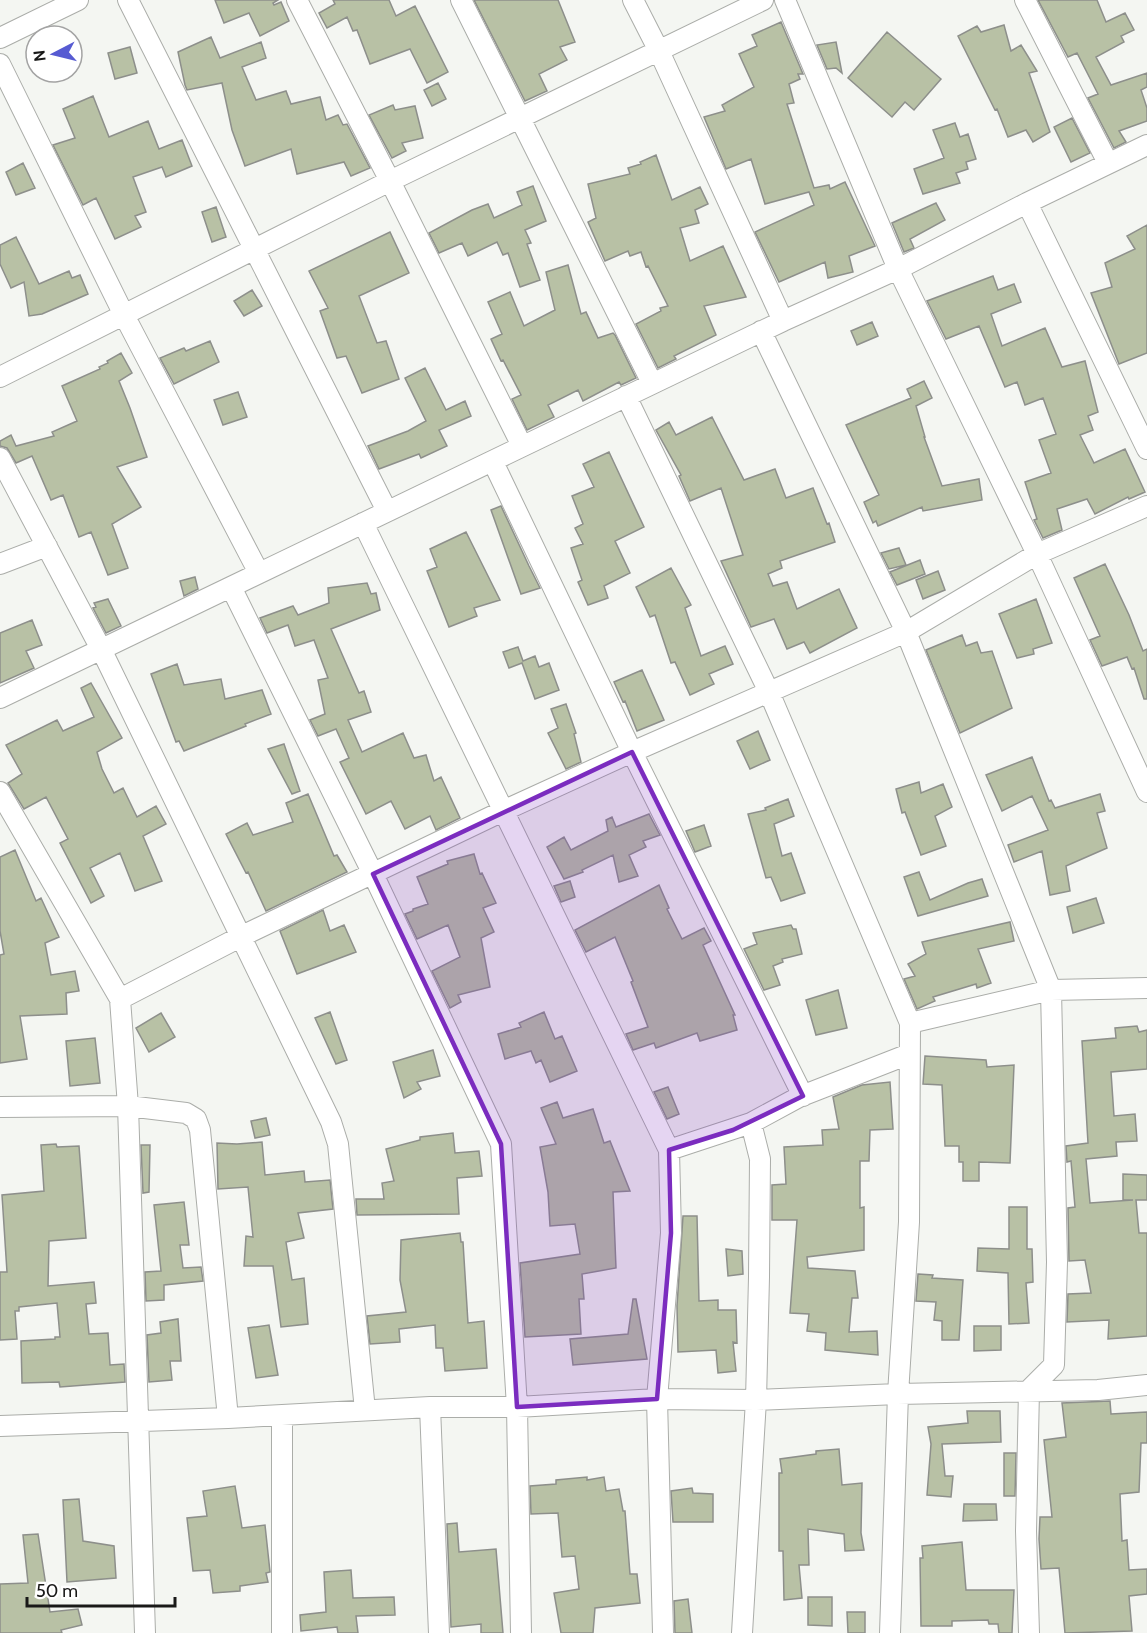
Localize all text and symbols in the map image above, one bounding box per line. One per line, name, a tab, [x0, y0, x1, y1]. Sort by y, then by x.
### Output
north arrow	[24, 24, 84, 84]
text: N	[29, 49, 50, 63]
scale bar	[27, 1570, 176, 1608]
text: 50 m	[36, 1580, 78, 1602]

